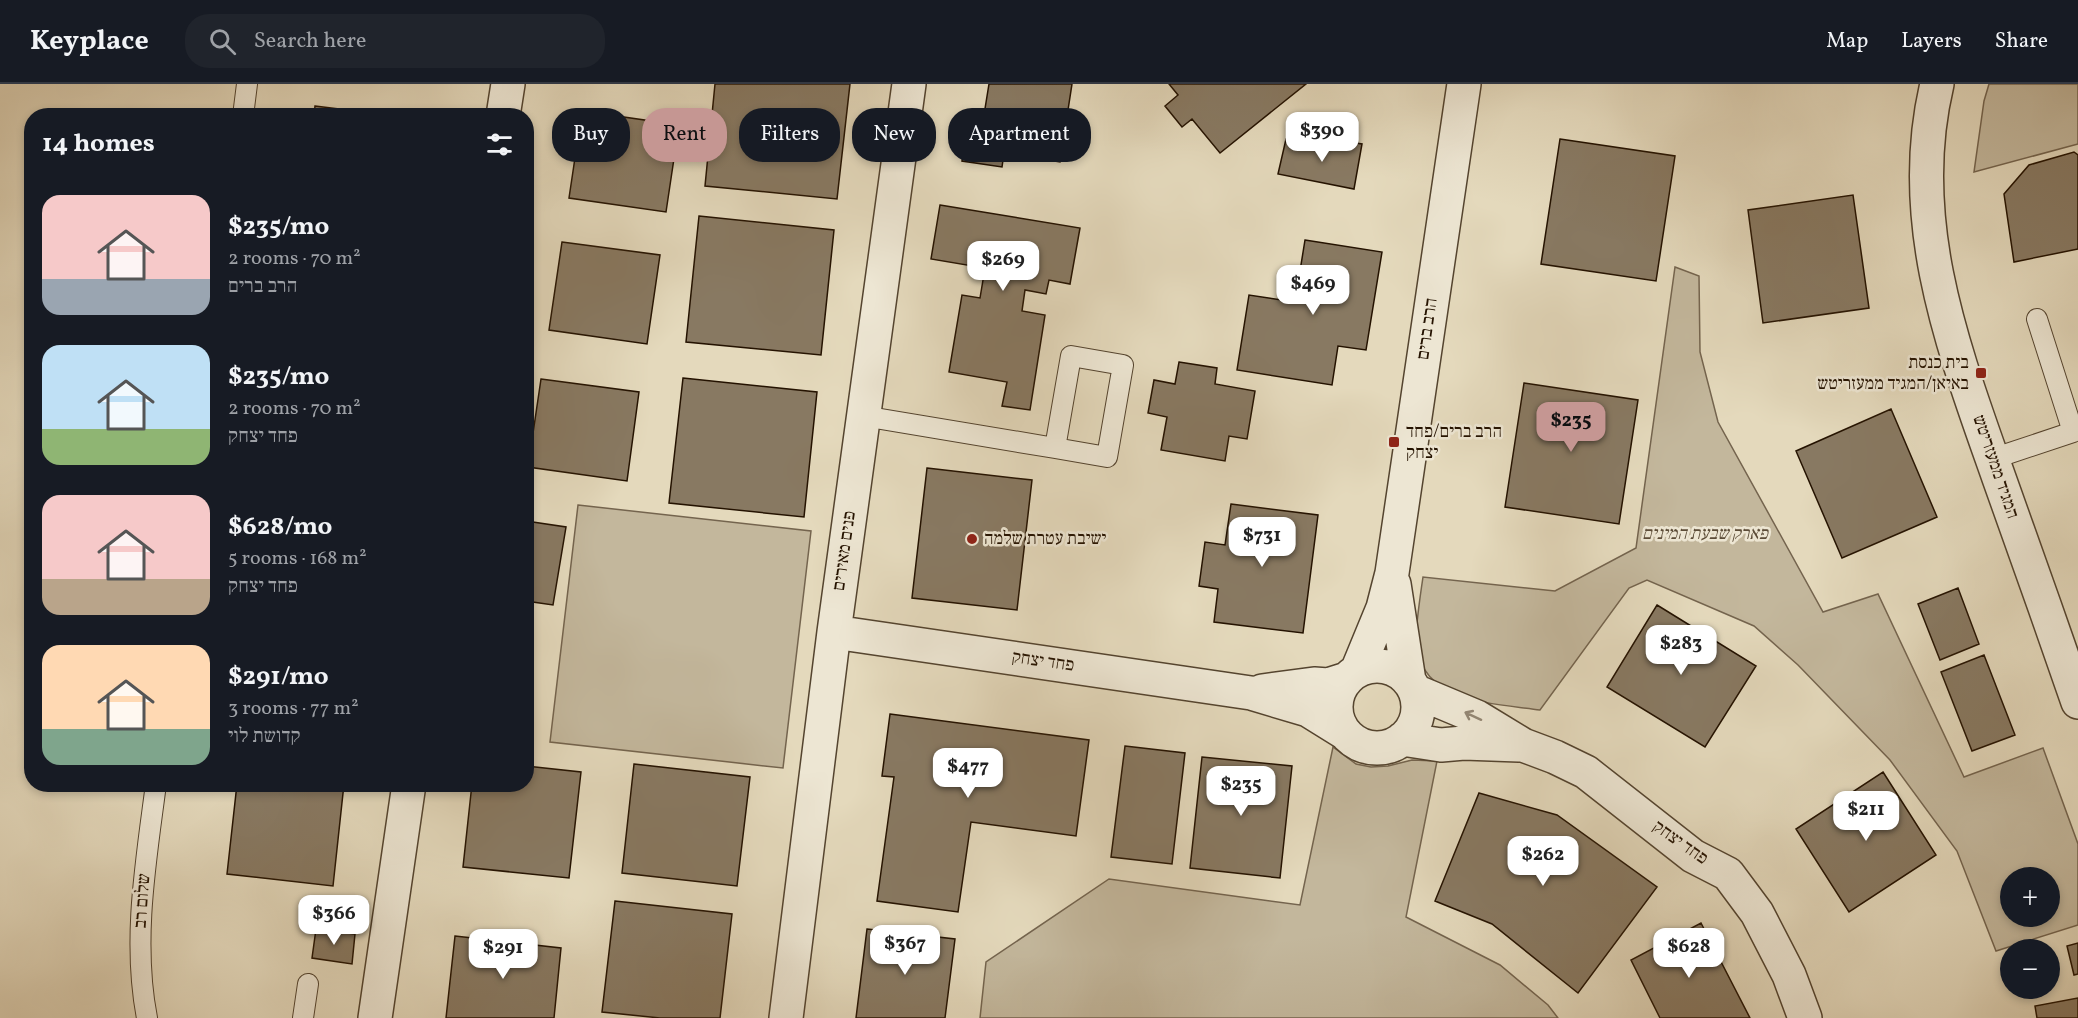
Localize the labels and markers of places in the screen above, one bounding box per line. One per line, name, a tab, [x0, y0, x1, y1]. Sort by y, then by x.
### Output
pin: $390	[1286, 112, 1358, 163]
pin: $269	[967, 241, 1039, 292]
pin: $469	[1277, 265, 1349, 316]
place label: בית כנסת באיאן/המגיד ממעזריטש	[1817, 351, 1969, 397]
marker: בית כנסת באיאן/המגיד ממעזריטש	[1974, 366, 1988, 380]
pin: $235	[1535, 402, 1607, 453]
place label: הרב ברים/פחד יצחק	[1406, 420, 1502, 466]
marker: הרב ברים/פחד יצחק	[1387, 435, 1401, 449]
pin: $731	[1226, 517, 1298, 568]
place label: ישיבת עטרת שלמה	[984, 527, 1107, 552]
marker: ישיבת עטרת שלמה	[965, 532, 979, 546]
pin: $283	[1645, 625, 1717, 676]
pin: $477	[932, 748, 1004, 799]
pin: $235	[1205, 766, 1277, 817]
pin: $211	[1830, 791, 1902, 842]
pin: $262	[1507, 836, 1579, 887]
pin: $366	[298, 895, 370, 946]
pin: $367	[869, 925, 941, 976]
pin: $628	[1653, 928, 1725, 979]
pin: $291	[467, 929, 539, 980]

